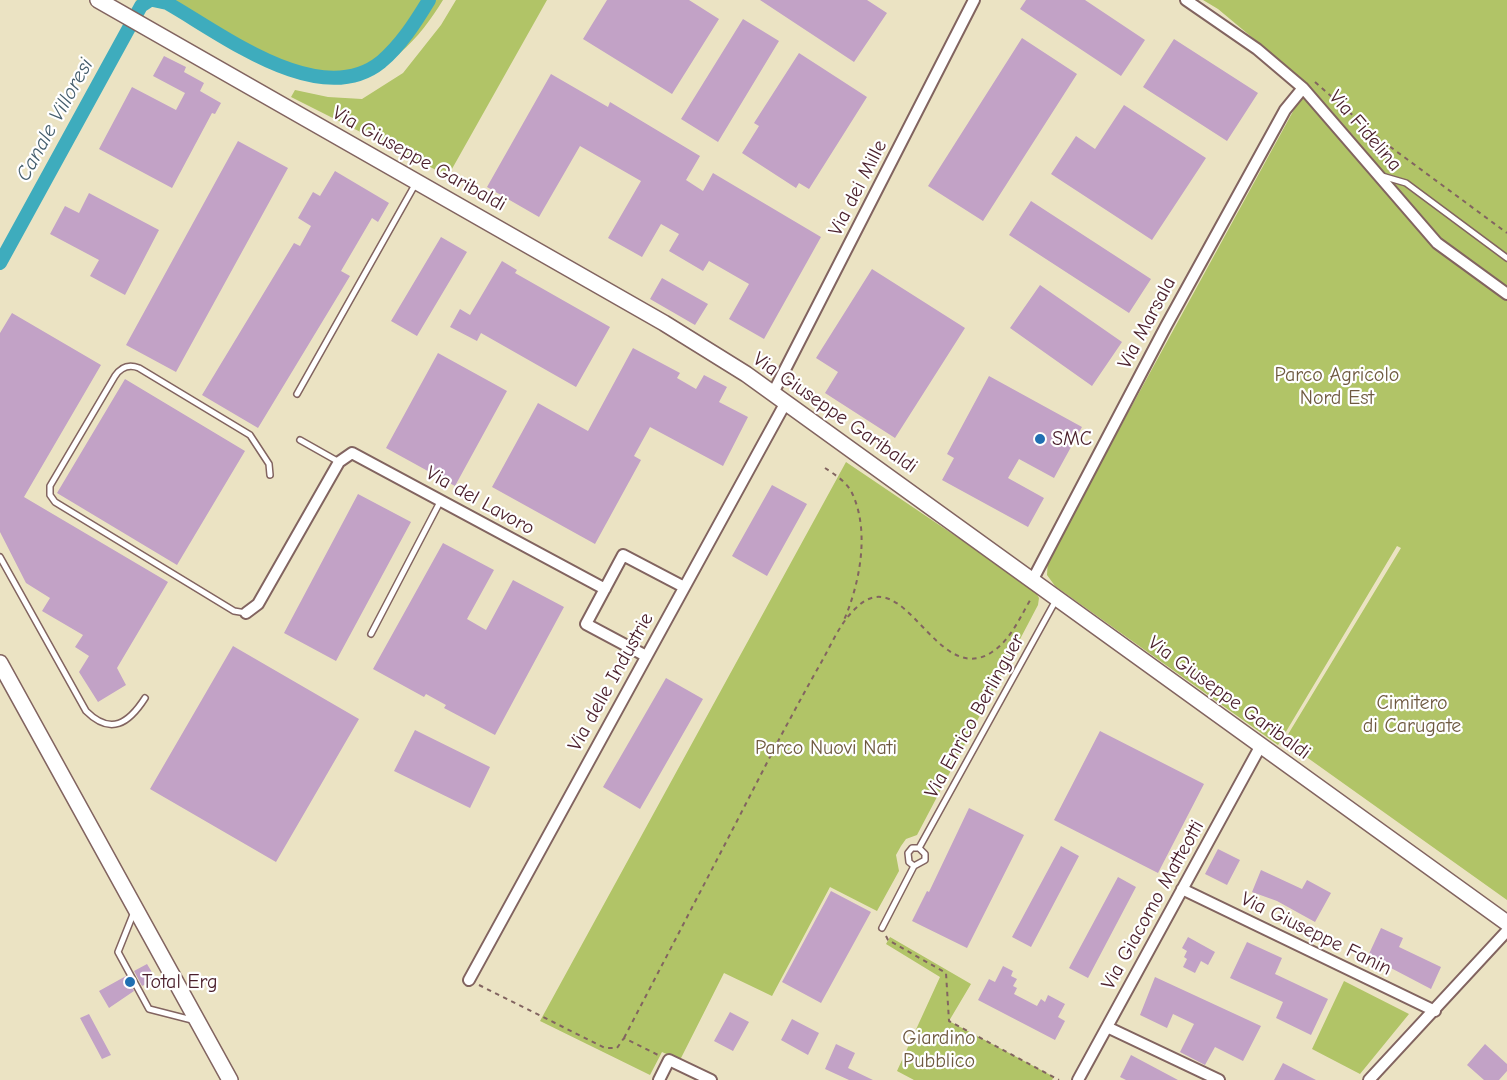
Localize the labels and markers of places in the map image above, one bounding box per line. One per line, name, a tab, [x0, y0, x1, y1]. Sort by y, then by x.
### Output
place label: SMC	[1052, 427, 1092, 451]
marker: SMC	[1033, 432, 1047, 446]
place label: Total Erg	[142, 970, 217, 994]
marker: Total Erg	[123, 975, 137, 989]

